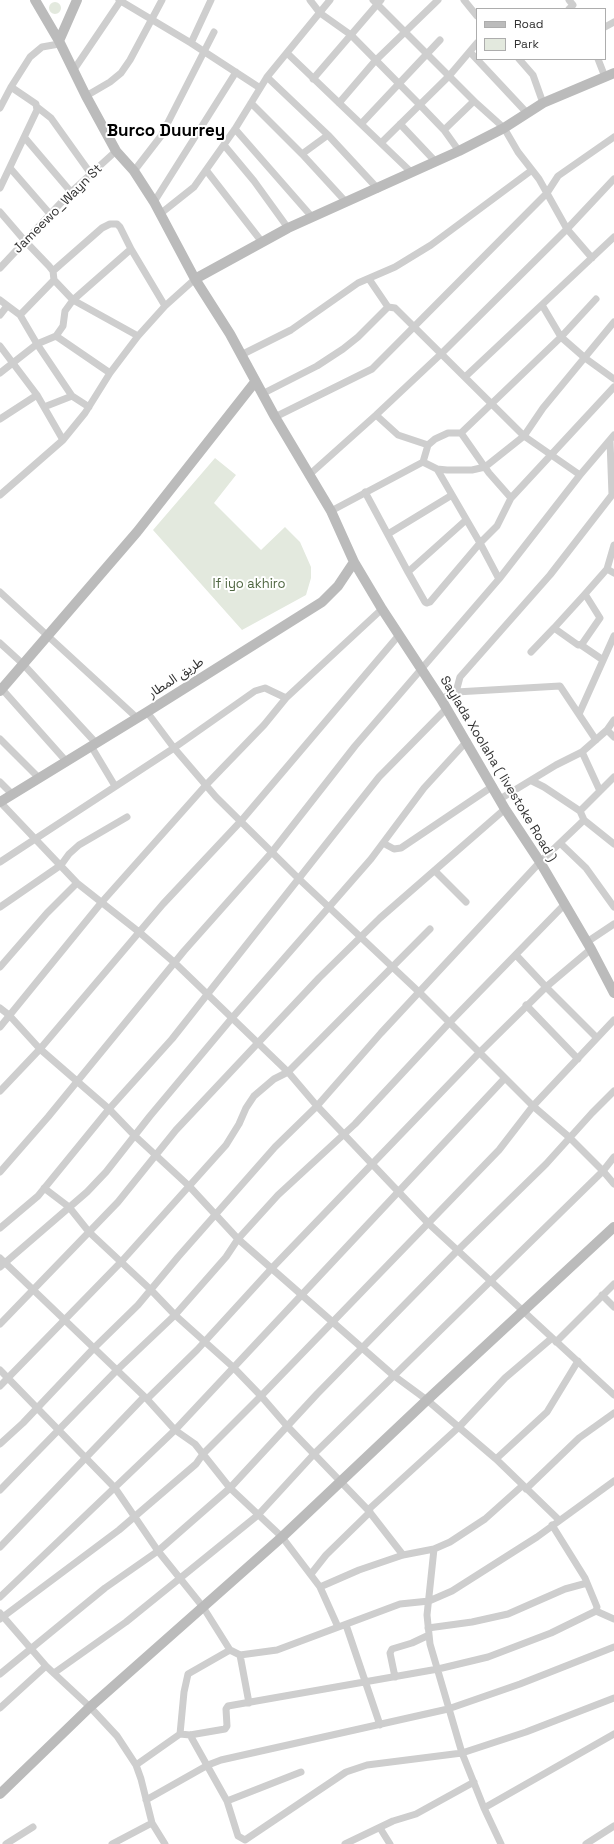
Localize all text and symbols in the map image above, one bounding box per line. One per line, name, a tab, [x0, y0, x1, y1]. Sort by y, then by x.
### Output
legend	[476, 8, 606, 60]
text: Road	[514, 16, 543, 32]
text: Park	[514, 36, 539, 52]
district label: Burco Duurrey	[107, 121, 225, 141]
street label: Jameewo_Wayn St	[10, 161, 106, 257]
park label: If iyo akhiro	[212, 576, 286, 592]
street label: طريق المطار	[145, 654, 207, 702]
street label: Saylada Xoolaha ( livestoke Road )	[436, 673, 560, 865]

